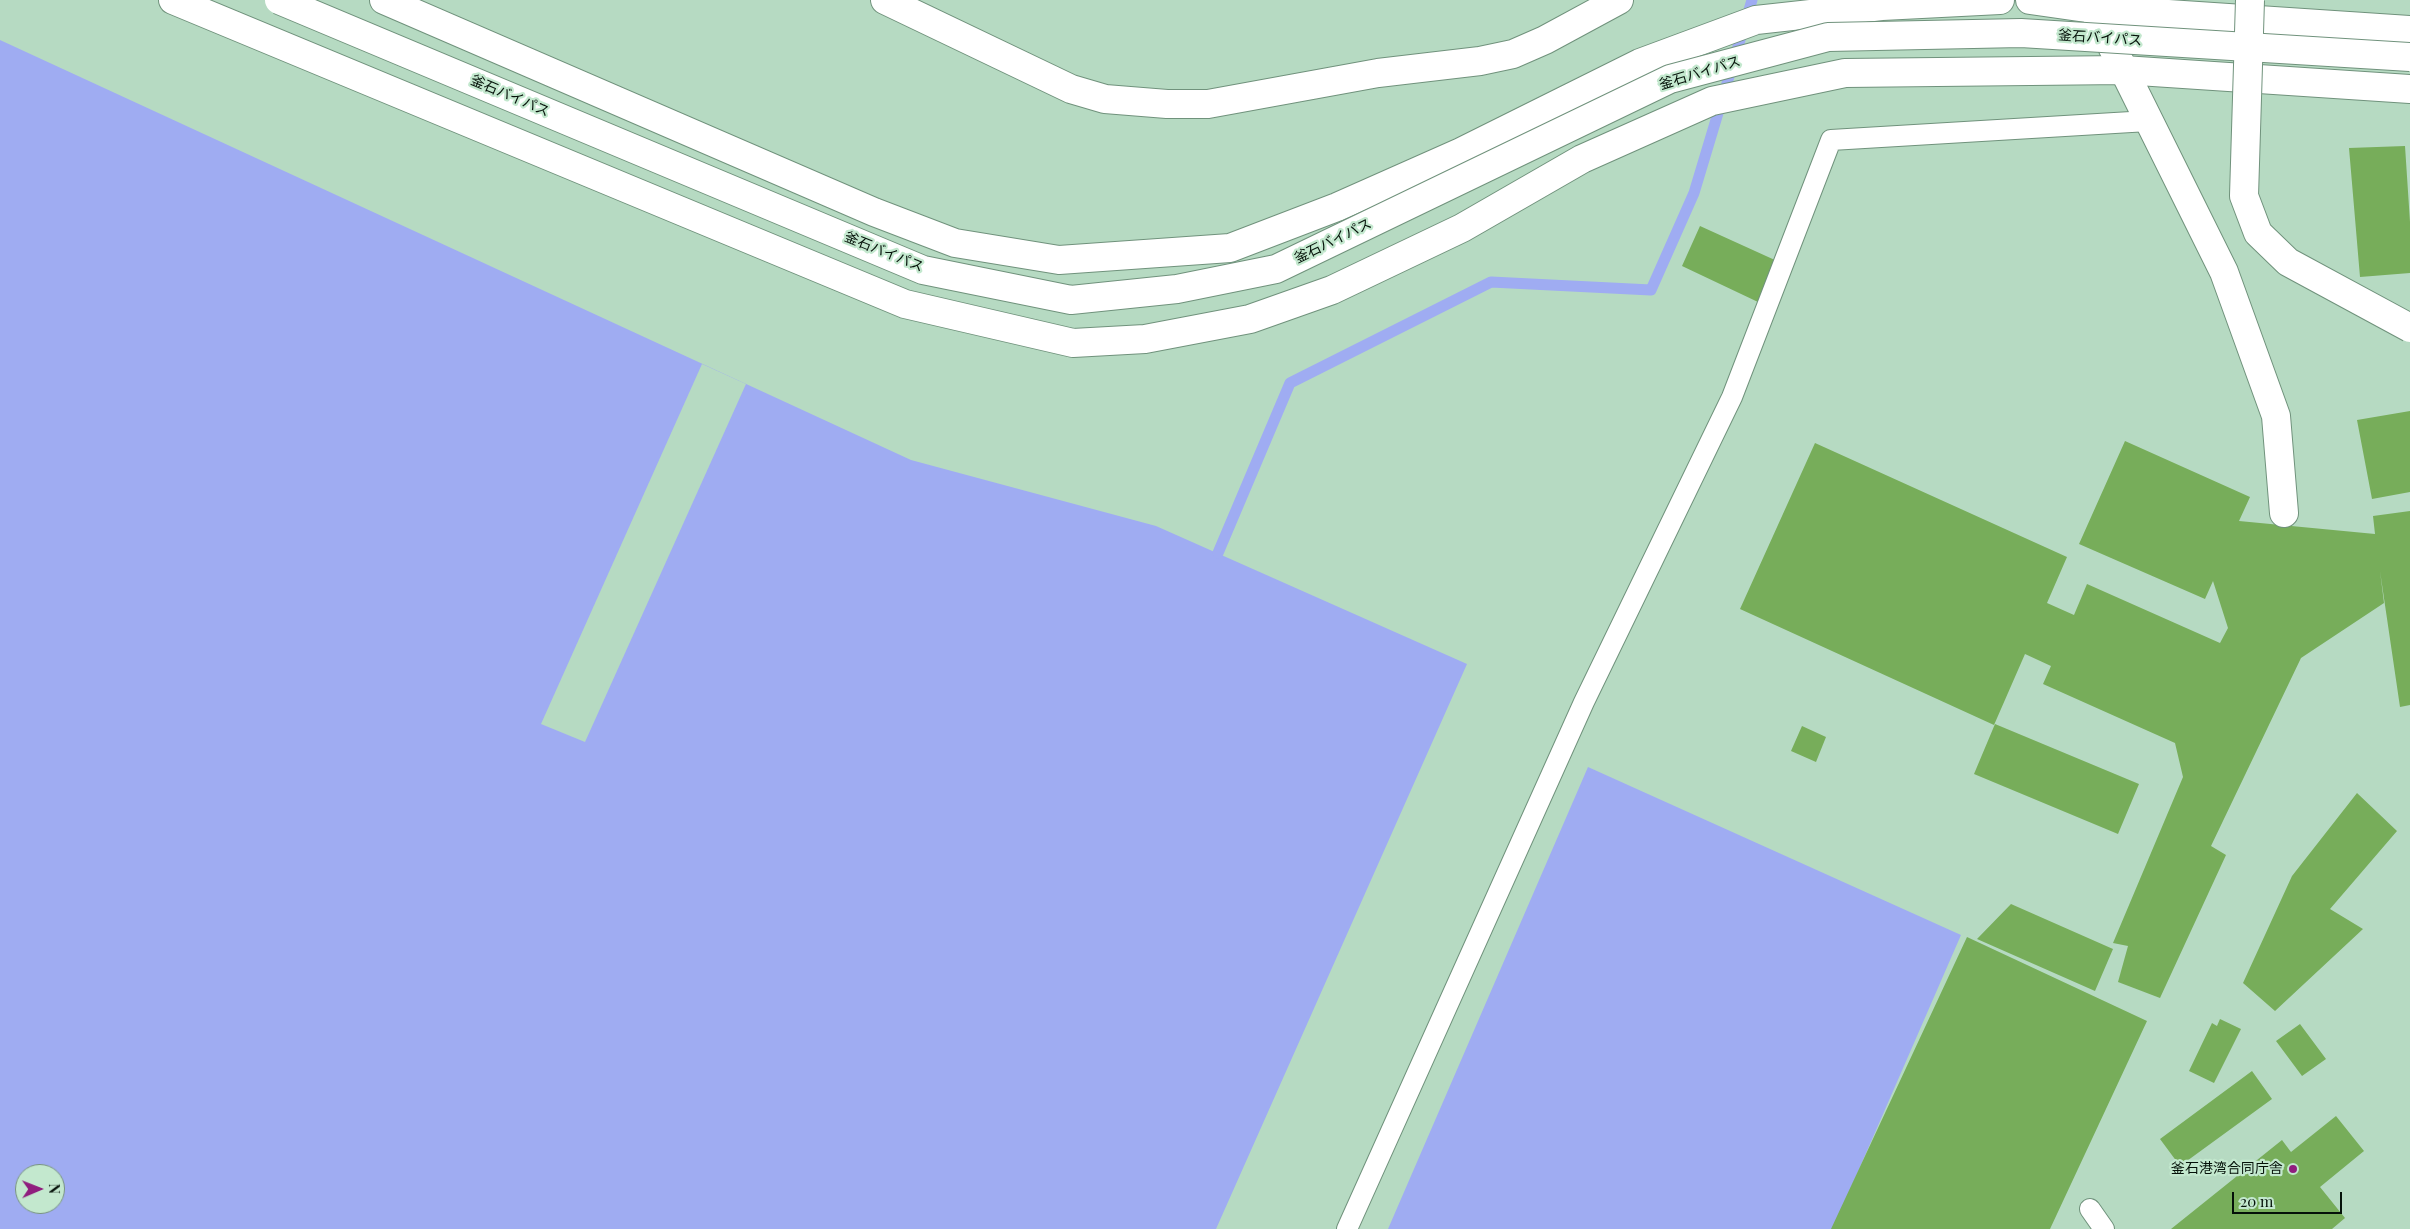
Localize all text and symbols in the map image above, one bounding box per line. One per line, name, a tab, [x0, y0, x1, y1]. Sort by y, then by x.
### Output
street label: 釜石バイパス	[2058, 27, 2142, 49]
street label: 釜石バイパス	[1657, 53, 1743, 93]
street label: 釜石バイパス	[468, 72, 552, 120]
street label: 釜石バイパス	[1292, 215, 1374, 267]
street label: 釜石バイパス	[842, 228, 926, 276]
place label: 釜石港湾合同庁舎	[2171, 1161, 2283, 1177]
marker: 釜石港湾合同庁舎	[2287, 1163, 2299, 1175]
north arrow	[15, 1164, 65, 1214]
scale bar	[2235, 1182, 2345, 1214]
text: N	[45, 1184, 64, 1194]
text: 20 m	[2240, 1191, 2273, 1211]

